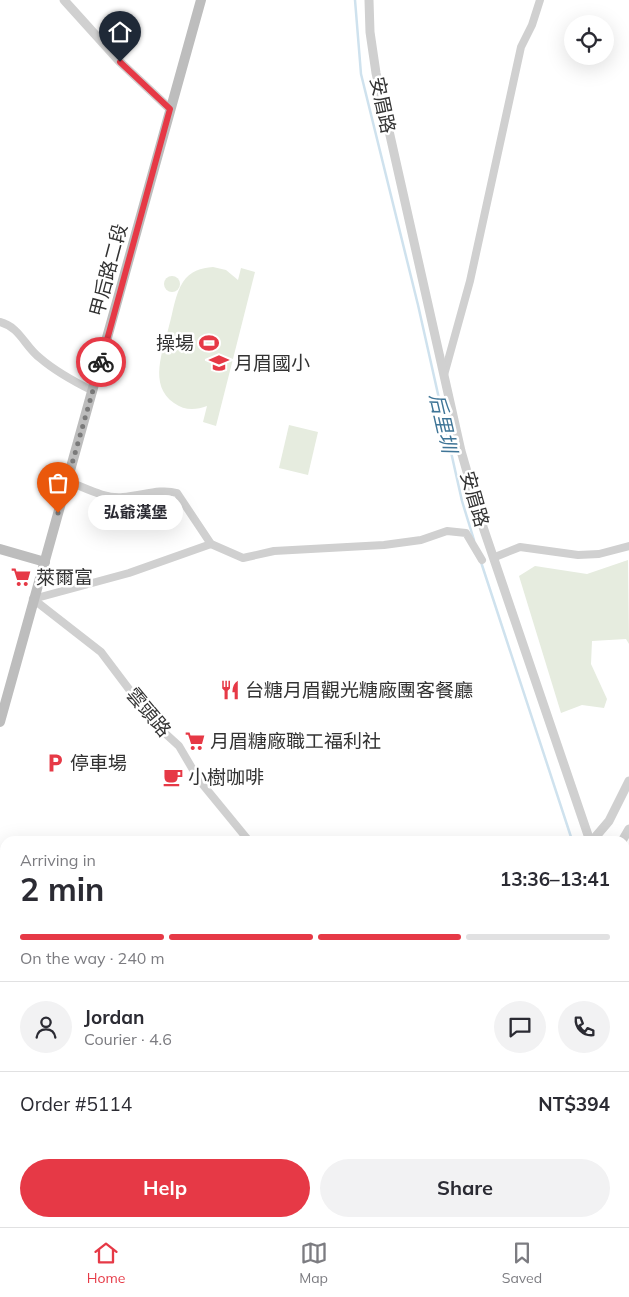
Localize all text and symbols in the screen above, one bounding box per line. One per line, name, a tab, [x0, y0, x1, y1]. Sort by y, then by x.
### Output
pin	[99, 11, 141, 62]
map controls	[564, 15, 614, 65]
button: locate	[564, 15, 614, 65]
icon: home	[106, 18, 134, 46]
street label: 安眉路	[365, 75, 401, 135]
street label: 甲后路二段	[84, 221, 132, 319]
place label: 操場	[156, 331, 194, 355]
sports icon: 操場	[198, 332, 220, 354]
courier	[76, 337, 126, 387]
icon: bike	[87, 348, 115, 376]
place label: 月眉國小	[234, 351, 310, 375]
school or university icon: 月眉國小	[208, 352, 230, 374]
water label: 后里圳	[425, 391, 463, 458]
pin	[37, 462, 79, 513]
street label: 安眉路	[456, 468, 494, 530]
icon: bag	[44, 469, 72, 497]
callout: 弘爺漢堡	[88, 496, 183, 530]
text: 弘爺漢堡	[103, 502, 168, 522]
place label: 萊爾富	[36, 565, 93, 589]
supermarket icon: 萊爾富	[10, 566, 32, 588]
place label: 台糖月眉觀光糖廠團客餐廳	[245, 678, 473, 702]
restaurant icon: 台糖月眉觀光糖廠團客餐廳	[219, 679, 241, 701]
street label: 雲頭路	[121, 682, 177, 742]
place label: 月眉糖廠職工福利社	[210, 729, 381, 753]
supermarket icon: 月眉糖廠職工福利社	[184, 730, 206, 752]
place label: 停車場	[70, 751, 127, 775]
parking icon: 停車場	[44, 752, 66, 774]
place label: 小樹咖啡	[188, 765, 264, 789]
cafe icon: 小樹咖啡	[162, 766, 184, 788]
text: Arriving in	[20, 850, 96, 870]
text: 13:36–13:41	[500, 867, 610, 891]
text: 2 min	[20, 869, 104, 909]
text: On the way · 240 m	[20, 948, 165, 968]
button: person	[20, 1001, 72, 1053]
button: chat	[494, 1001, 546, 1053]
button: phone	[558, 1001, 610, 1053]
text: Jordan	[84, 1005, 144, 1029]
text: Courier · 4.6	[84, 1029, 172, 1049]
text: Order #5114	[20, 1092, 132, 1116]
text: NT$394	[538, 1092, 610, 1116]
button: Help	[20, 1159, 310, 1217]
button: Share	[320, 1159, 610, 1217]
tab: Home	[87, 1239, 125, 1287]
tab: Map	[299, 1239, 328, 1287]
tab: Saved	[502, 1239, 542, 1287]

